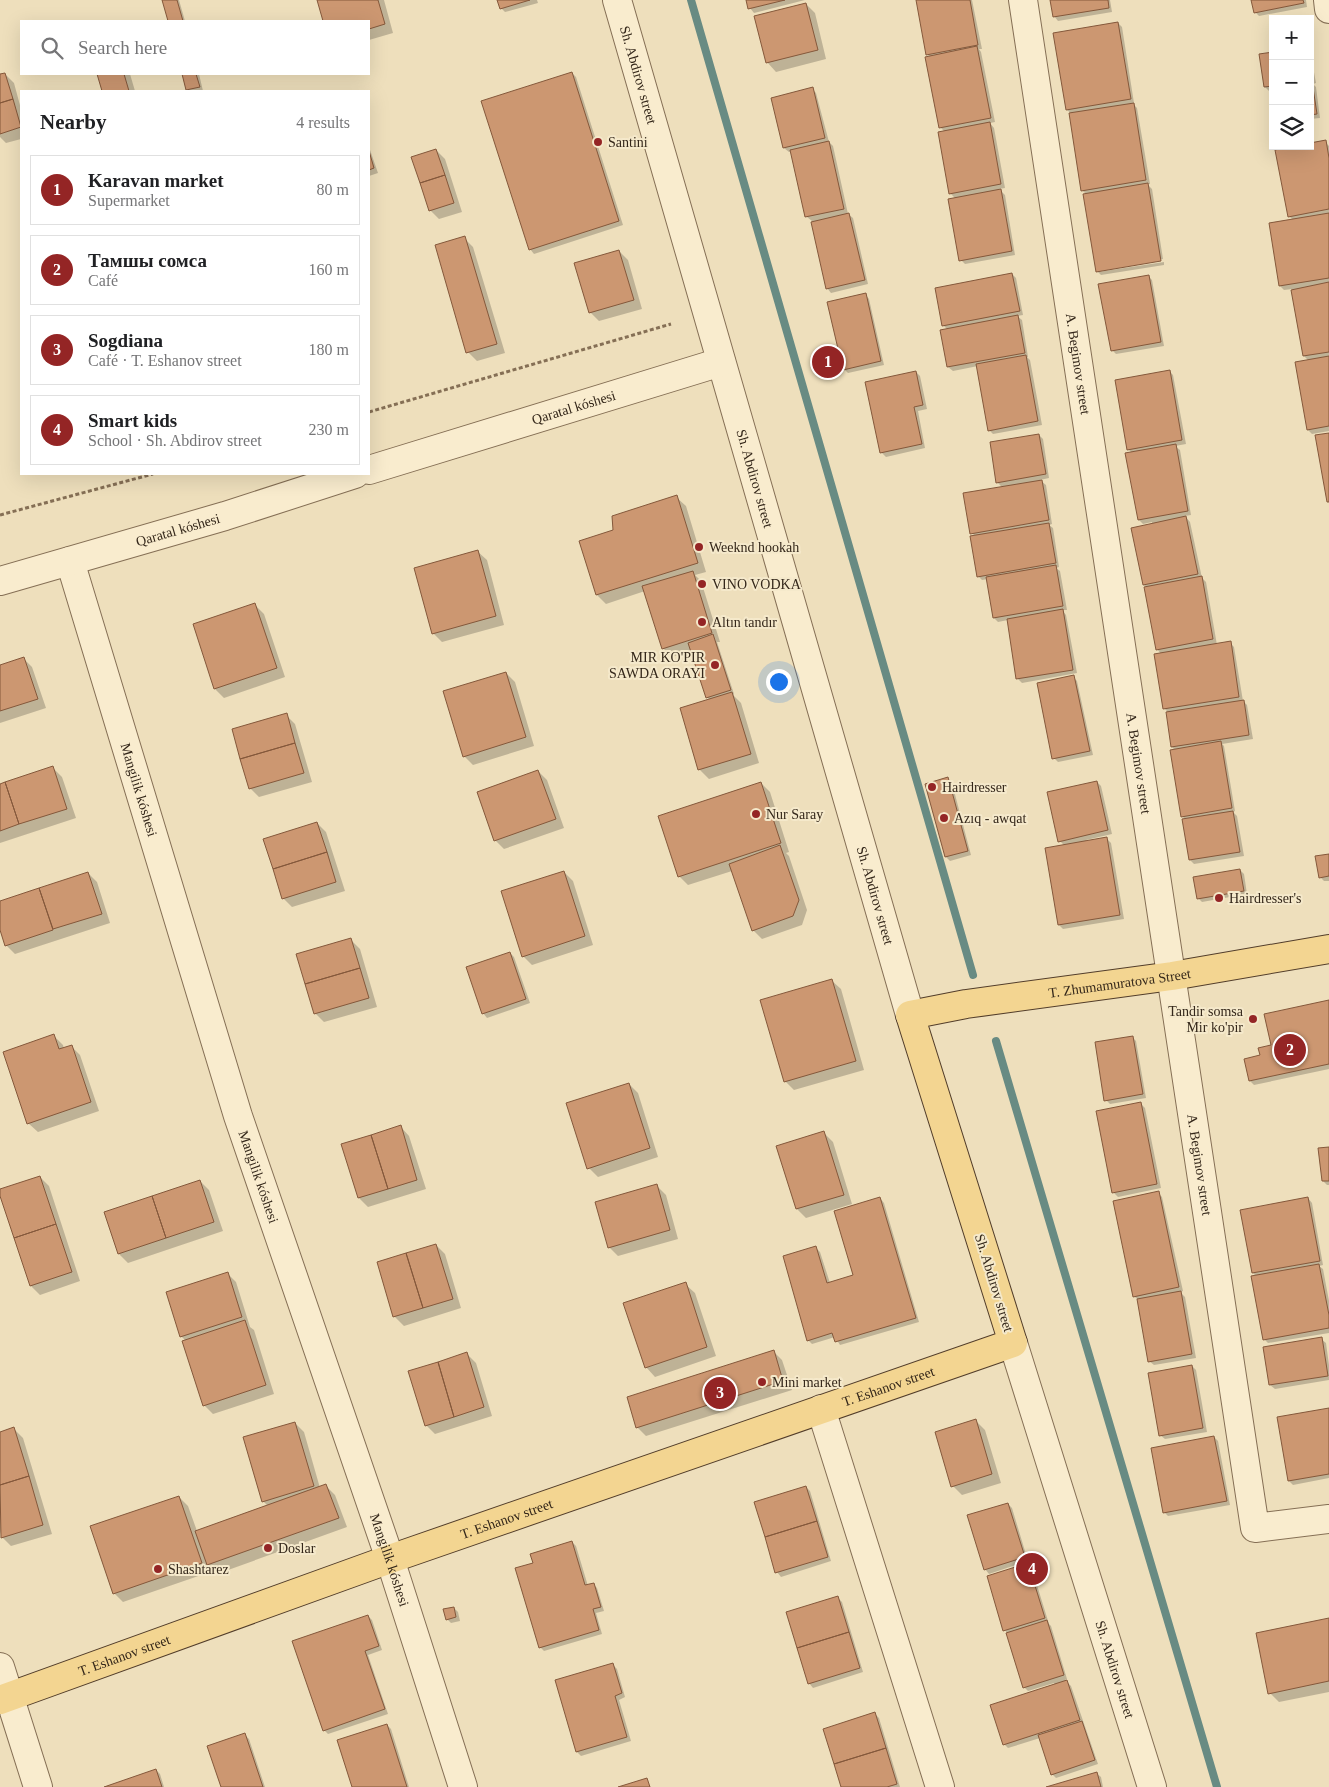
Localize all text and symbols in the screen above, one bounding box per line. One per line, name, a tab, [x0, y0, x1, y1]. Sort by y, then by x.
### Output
map controls	[1269, 15, 1314, 150]
button: +	[1269, 15, 1314, 60]
search box	[20, 20, 370, 75]
street label: Sh. Abdirov street	[617, 24, 660, 126]
icon: search	[38, 34, 66, 62]
text: Search here	[78, 37, 167, 58]
button: −	[1269, 60, 1314, 105]
button: layers	[1269, 105, 1314, 150]
text: Nearby	[40, 110, 107, 134]
text: 4 results	[296, 114, 350, 131]
place label: Santini	[608, 135, 648, 150]
marker: Santini	[592, 136, 604, 148]
text: Karavan market	[88, 170, 224, 191]
text: 1	[53, 181, 61, 198]
text: 80 m	[317, 181, 349, 198]
text: Supermarket	[88, 192, 170, 209]
text: Тамшы сомса	[88, 250, 207, 271]
text: 2	[53, 261, 61, 278]
text: 160 m	[309, 261, 349, 278]
text: Café	[88, 272, 118, 289]
street label: A. Begimov street	[1063, 312, 1093, 416]
text: Sogdiana	[88, 330, 163, 351]
text: 3	[53, 341, 61, 358]
text: 180 m	[309, 341, 349, 358]
pin: 1	[812, 343, 844, 381]
text: Café · T. Eshanov street	[88, 352, 242, 369]
street label: Qaratal kóshesi	[530, 387, 617, 427]
text: Smart kids	[88, 410, 177, 431]
text: 4	[53, 421, 61, 438]
text: 230 m	[309, 421, 349, 438]
street label: Sh. Abdirov street	[734, 428, 776, 529]
text: School · Sh. Abdirov street	[88, 432, 262, 449]
street label: Qaratal kóshesi	[134, 510, 222, 549]
place label: Weeknd hookah	[709, 540, 799, 555]
marker: Weeknd hookah	[693, 541, 705, 553]
place label: VINO VODKA	[712, 577, 802, 592]
marker: VINO VODKA	[696, 578, 708, 590]
place label: Altın tandır	[712, 615, 777, 630]
marker: Altın tandır	[696, 616, 708, 628]
place label: MIR KO'PIR SAWDA ORAYI	[609, 650, 706, 681]
marker: MIR KO'PIR SAWDA ORAYI	[709, 659, 721, 671]
your location	[766, 669, 792, 695]
street label: A. Begimov street	[1124, 712, 1154, 815]
street label: Mangilik kóshesi	[118, 741, 160, 838]
place label: Hairdresser	[942, 780, 1007, 795]
marker: Hairdresser	[926, 781, 938, 793]
place label: Nur Saray	[766, 807, 823, 822]
marker: Nur Saray	[750, 808, 762, 820]
place label: Azıq - awqat	[954, 811, 1026, 826]
marker: Azıq - awqat	[938, 812, 950, 824]
street label: Sh. Abdirov street	[854, 845, 897, 946]
place label: Hairdresser's	[1229, 891, 1302, 906]
marker: Hairdresser's	[1213, 892, 1225, 904]
street label: T. Zhumamuratova Street	[1048, 965, 1192, 1000]
place label: Tandir somsa Mir ko'pir	[1168, 1004, 1244, 1035]
marker: Tandir somsa Mir ko'pir	[1247, 1013, 1259, 1025]
pin: 2	[1274, 1031, 1306, 1069]
street label: A. Begimov street	[1185, 1113, 1215, 1216]
street label: Mangilik kóshesi	[236, 1128, 282, 1225]
street label: Sh. Abdirov street	[972, 1232, 1016, 1334]
street label: T. Eshanov street	[840, 1363, 936, 1409]
pin: 3	[704, 1374, 736, 1412]
place label: Mini market	[772, 1375, 842, 1390]
marker: Mini market	[756, 1376, 768, 1388]
street label: T. Eshanov street	[458, 1496, 555, 1542]
street label: Mangilik kóshesi	[367, 1511, 412, 1608]
place label: Doslar	[278, 1541, 316, 1556]
marker: Doslar	[262, 1542, 274, 1554]
pin: 4	[1016, 1550, 1048, 1588]
place label: Shashtarez	[168, 1562, 229, 1577]
marker: Shashtarez	[152, 1563, 164, 1575]
street label: Sh. Abdirov street	[1093, 1619, 1138, 1720]
street label: T. Eshanov street	[76, 1632, 172, 1679]

